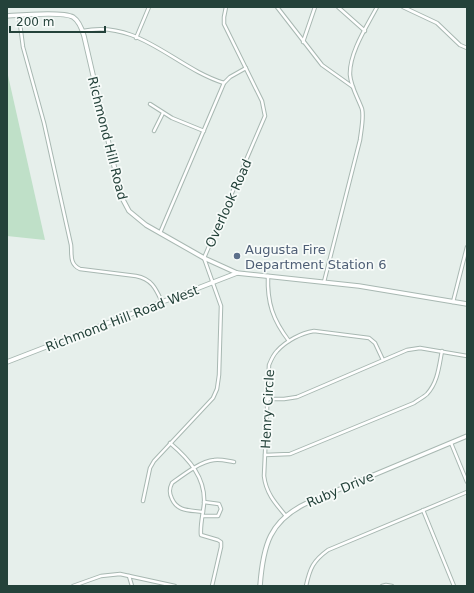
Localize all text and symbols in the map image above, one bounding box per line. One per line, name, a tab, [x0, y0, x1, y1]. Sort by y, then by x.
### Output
scale bar	[10, 8, 105, 34]
text: 200 m	[16, 15, 54, 29]
street label: Richmond Hill Road	[85, 75, 130, 201]
street label: Overlook Road	[202, 157, 255, 250]
place label: Augusta Fire Department Station 6	[245, 242, 386, 272]
marker: Augusta Fire Department Station 6	[232, 251, 242, 261]
street label: Richmond Hill Road West	[44, 282, 201, 355]
street label: Henry Circle	[258, 369, 277, 449]
street label: Ruby Drive	[304, 469, 376, 510]

